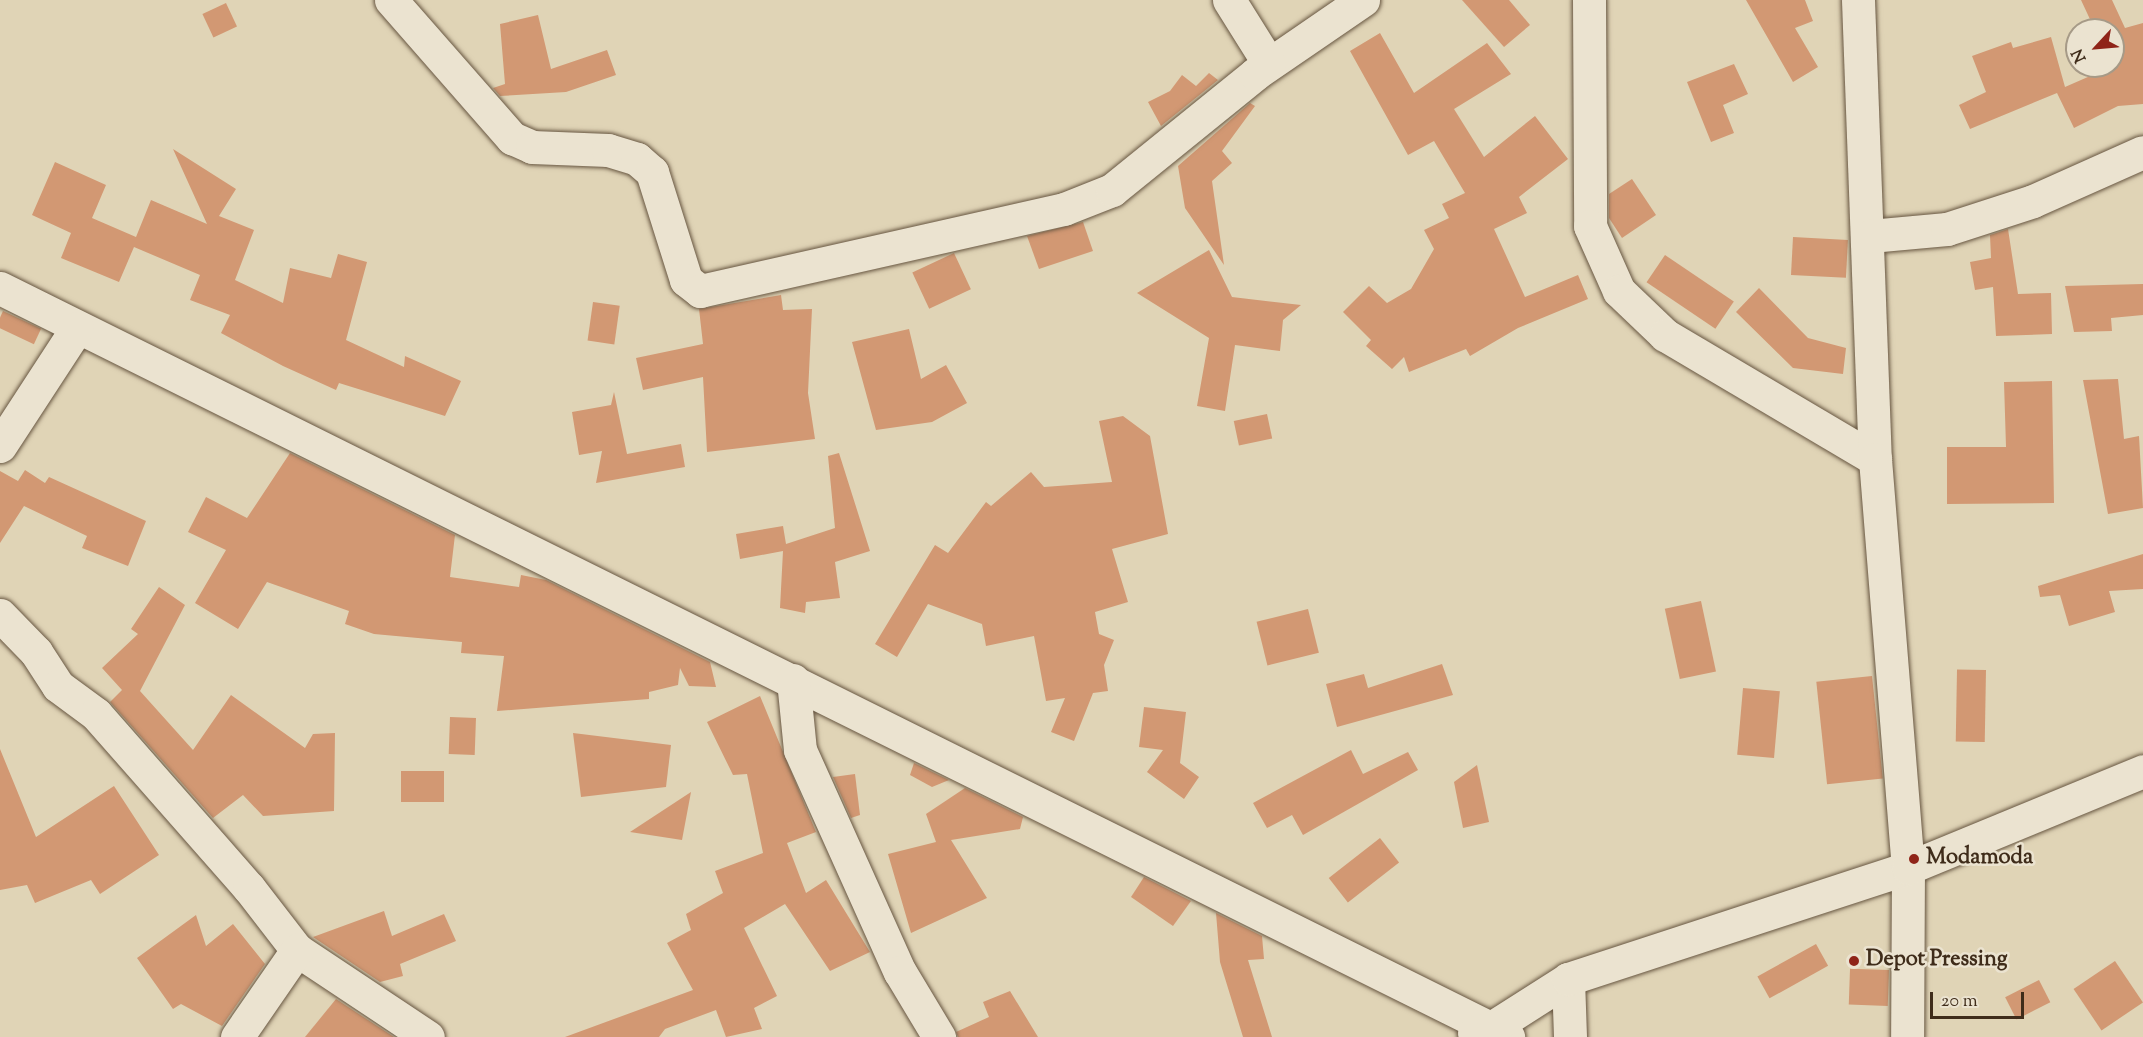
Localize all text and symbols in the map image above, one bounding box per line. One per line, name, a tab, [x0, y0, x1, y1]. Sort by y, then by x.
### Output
north arrow	[2065, 18, 2125, 78]
text: N	[2067, 44, 2093, 66]
place label: Modamoda	[1926, 846, 2033, 872]
marker: Modamoda	[1907, 852, 1921, 866]
place label: Depot Pressing	[1866, 948, 2007, 974]
marker: Depot Pressing	[1847, 954, 1861, 968]
scale bar	[1933, 980, 2028, 1018]
text: 20 m	[1941, 989, 1978, 1015]

